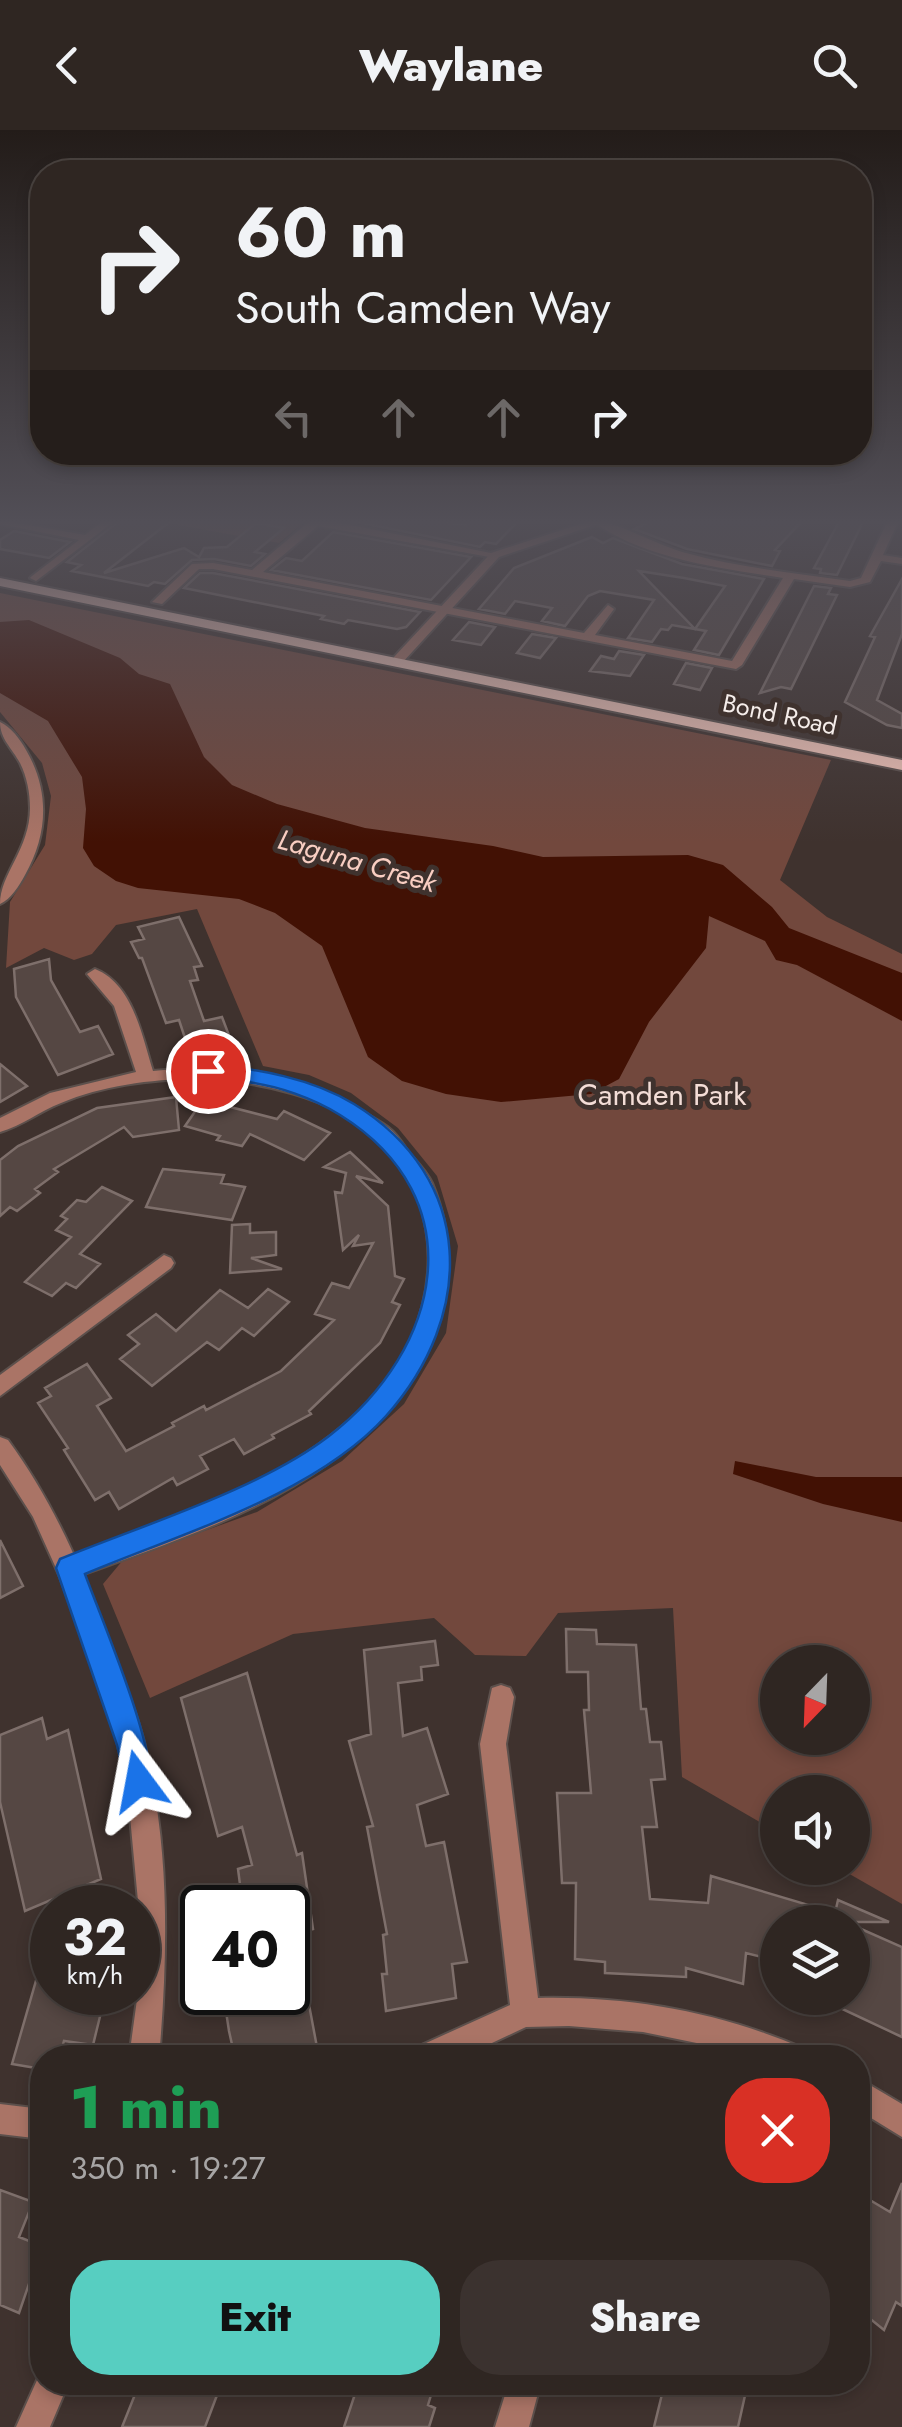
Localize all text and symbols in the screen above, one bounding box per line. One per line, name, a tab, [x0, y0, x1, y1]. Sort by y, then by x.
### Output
text: Waylane	[359, 33, 543, 98]
icon: back	[40, 38, 95, 93]
icon: search	[807, 38, 862, 93]
text: 60 m	[235, 182, 407, 283]
icon: right	[70, 200, 200, 330]
text: South Camden Way	[235, 275, 611, 340]
icon: left	[266, 390, 321, 445]
icon: ahead	[371, 390, 426, 445]
icon: ahead	[476, 390, 531, 445]
icon: right	[581, 390, 636, 445]
street label: Bond Road	[719, 684, 841, 744]
water label: Laguna Creek	[273, 819, 442, 903]
pin	[166, 1029, 251, 1114]
icon: arrive	[181, 1044, 236, 1099]
park label: Camden Park	[577, 1073, 747, 1116]
north arrow	[760, 1645, 870, 1755]
map controls	[760, 1645, 870, 2015]
position arrow	[87, 1729, 191, 1833]
button: sound	[760, 1775, 870, 1885]
speed limit sign: 40	[180, 1885, 310, 2015]
text: 32	[63, 1901, 127, 1974]
button: layers	[760, 1905, 870, 2015]
text: km/h	[67, 1957, 123, 1993]
text: 1 min	[70, 2064, 222, 2151]
button: close	[725, 2078, 830, 2183]
text: 350 m · 19:27	[70, 2145, 266, 2191]
button: Exit	[70, 2260, 440, 2375]
button: Share	[460, 2260, 830, 2375]

